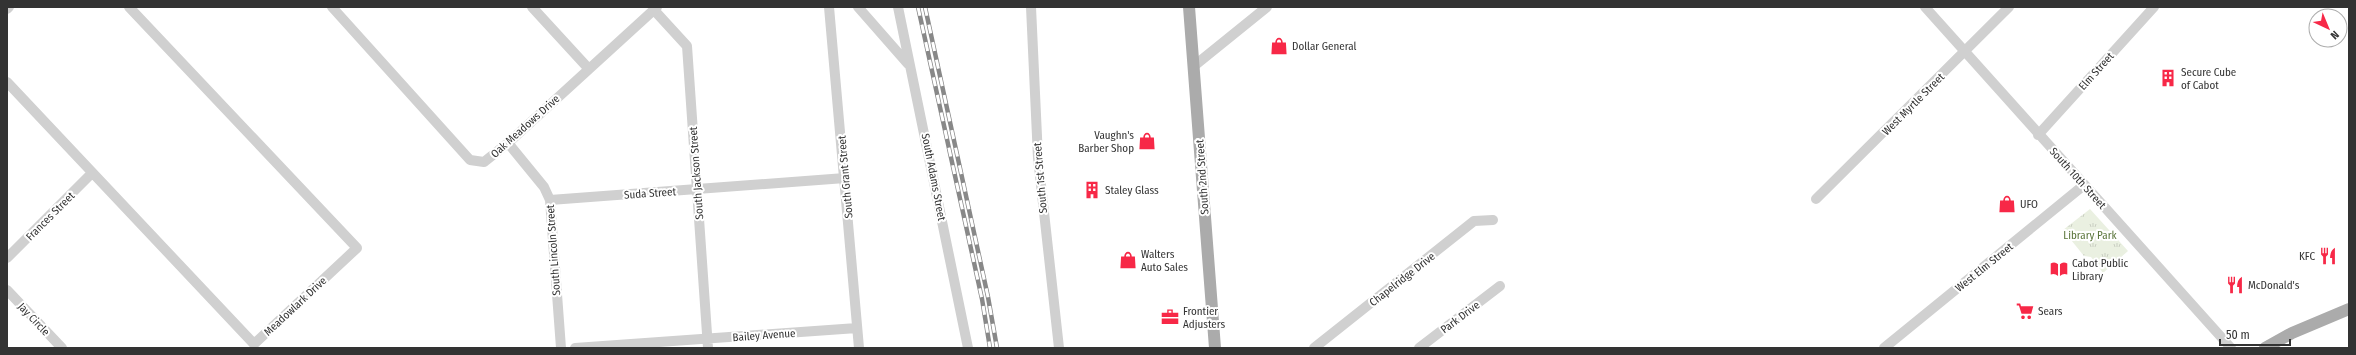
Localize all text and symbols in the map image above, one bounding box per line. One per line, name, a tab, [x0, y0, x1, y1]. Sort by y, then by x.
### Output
north arrow	[2308, 8, 2348, 48]
text: N	[2328, 28, 2341, 42]
shop icon: Dollar General	[1269, 36, 1289, 56]
place label: Dollar General	[1292, 40, 1356, 53]
street label: Elm Street	[2076, 50, 2117, 93]
place label: Secure Cube of Cabot	[2181, 66, 2236, 92]
building icon: Secure Cube of Cabot	[2158, 68, 2178, 88]
street label: West Myrtle Street	[1880, 70, 1947, 138]
street label: Oak Meadows Drive	[488, 92, 562, 161]
street label: South Jackson Street	[687, 126, 706, 220]
place label: Vaughn's Barber Shop	[1078, 129, 1134, 155]
shop icon: Vaughn's Barber Shop	[1137, 131, 1157, 151]
street label: South Adams Street	[919, 132, 948, 222]
street label: South Grant Street	[835, 135, 856, 219]
street label: South 2nd Street	[1193, 139, 1212, 215]
street label: South 1st Street	[1031, 142, 1050, 214]
street label: South 10th Street	[2047, 145, 2109, 212]
building icon: Staley Glass	[1082, 180, 1102, 200]
place label: Staley Glass	[1105, 184, 1159, 197]
street label: Suda Street	[624, 185, 677, 202]
street label: Frances Street	[23, 189, 78, 243]
shop icon: UFO	[1997, 194, 2017, 214]
place label: UFO	[2020, 198, 2038, 211]
street label: South Lincoln Street	[544, 204, 563, 296]
park label: Library Park	[2063, 229, 2117, 242]
street label: West Elm Street	[1953, 240, 2016, 295]
restaurant icon: KFC	[2318, 246, 2338, 266]
place label: Walters Auto Sales	[1141, 248, 1188, 274]
shop icon: Walters Auto Sales	[1118, 250, 1138, 270]
street label: Chapelridge Drive	[1367, 250, 1438, 309]
place label: KFC	[2299, 250, 2315, 263]
place label: Cabot Public Library	[2072, 257, 2128, 283]
library icon: Cabot Public Library	[2049, 259, 2069, 279]
street label: Meadowlark Drive	[261, 274, 329, 339]
restaurant icon: McDonald's	[2225, 275, 2245, 295]
place label: McDonald's	[2248, 279, 2300, 292]
street label: Park Drive	[1438, 299, 1482, 336]
street label: Jay Circle	[15, 300, 52, 339]
supermarket icon: Sears	[2015, 301, 2035, 321]
place label: Frontier Adjusters	[1183, 305, 1225, 331]
place label: Sears	[2038, 305, 2063, 318]
office icon: Frontier Adjusters	[1160, 307, 1180, 327]
scale bar	[2220, 321, 2290, 347]
street label: Bailey Avenue	[732, 327, 796, 344]
text: 50 m	[2226, 328, 2250, 342]

